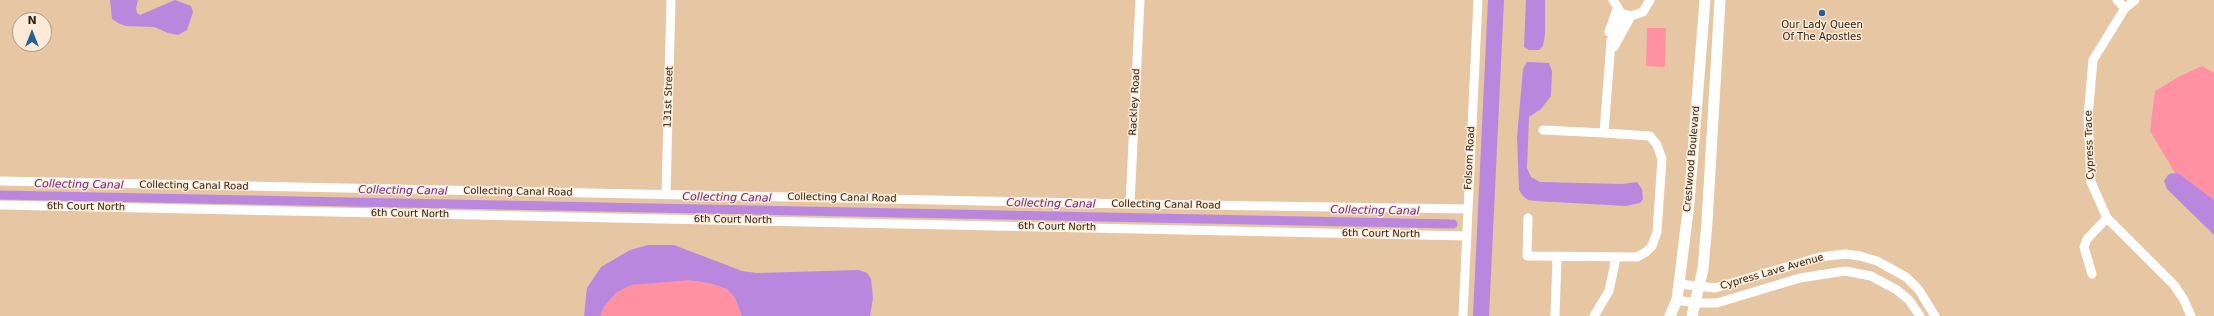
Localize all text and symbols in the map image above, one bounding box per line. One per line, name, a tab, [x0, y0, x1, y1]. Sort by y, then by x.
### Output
marker: Our Lady Queen Of The Apostles	[1817, 8, 1827, 18]
north arrow	[12, 12, 52, 52]
text: N	[27, 14, 37, 27]
place label: Our Lady Queen Of The Apostles	[1781, 19, 1863, 42]
street label: 131st Street	[662, 66, 676, 128]
street label: Rackley Road	[1127, 68, 1143, 136]
street label: Crestwood Boulevard	[1681, 105, 1703, 213]
street label: Cypress Trace	[2083, 110, 2097, 180]
street label: Folsom Road	[1462, 126, 1478, 190]
water label: Collecting Canal	[34, 178, 124, 192]
street label: Collecting Canal Road	[139, 179, 249, 193]
water label: Collecting Canal	[358, 184, 448, 198]
street label: Collecting Canal Road	[463, 185, 573, 199]
water label: Collecting Canal	[682, 191, 772, 205]
street label: Collecting Canal Road	[787, 191, 897, 205]
water label: Collecting Canal	[1006, 197, 1096, 211]
street label: Collecting Canal Road	[1111, 198, 1221, 212]
street label: 6th Court North	[47, 200, 125, 214]
water label: Collecting Canal	[1330, 204, 1420, 218]
street label: 6th Court North	[371, 207, 449, 221]
street label: 6th Court North	[694, 213, 772, 227]
street label: 6th Court North	[1018, 220, 1096, 234]
street label: 6th Court North	[1342, 227, 1420, 241]
street label: Cypress Lave Avenue	[1719, 251, 1825, 293]

